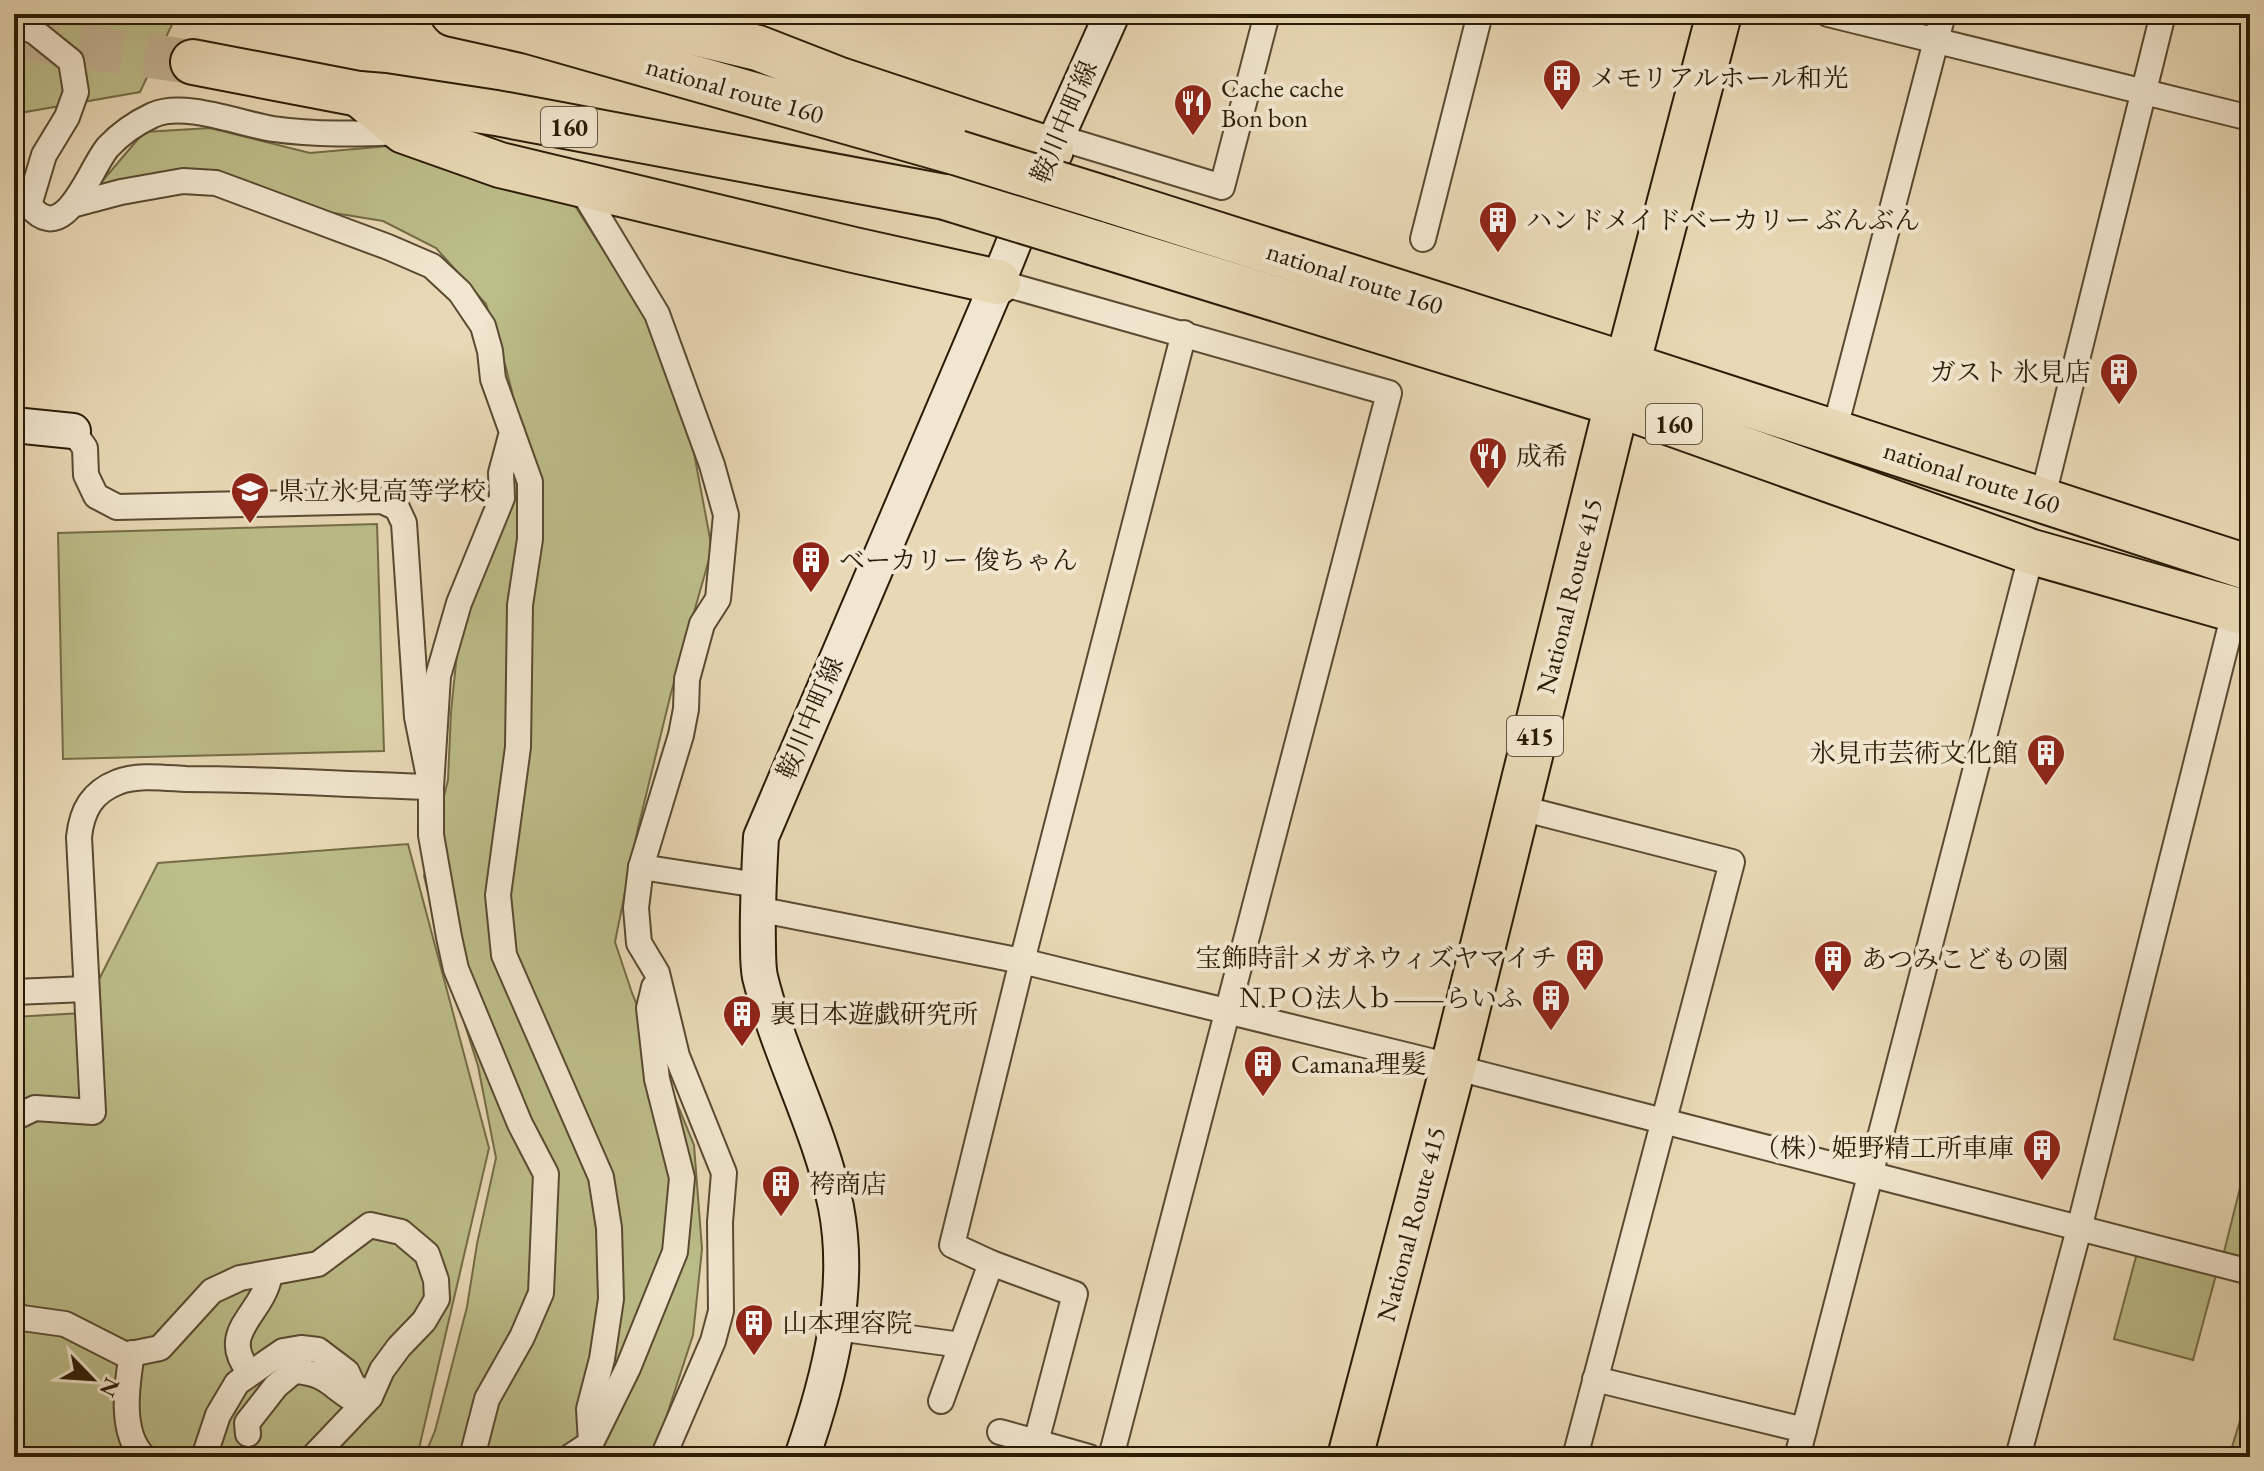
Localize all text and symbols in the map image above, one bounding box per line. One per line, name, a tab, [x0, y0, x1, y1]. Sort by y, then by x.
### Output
street label: national route 160	[642, 48, 828, 132]
street label: 鞍川中町線	[1023, 56, 1105, 188]
building icon: メモリアルホール和光	[1541, 57, 1583, 112]
place label: メモリアルホール和光	[1590, 61, 1848, 95]
place label: Cache cache Bon bon	[1221, 71, 1344, 135]
restaurant icon: Cache cache Bon bon	[1172, 82, 1214, 137]
road number: 160	[541, 107, 597, 147]
building icon: ハンドメイドベーカリー ぶんぶん	[1477, 199, 1519, 254]
place label: ハンドメイドベーカリー ぶんぶん	[1526, 203, 1920, 237]
street label: national route 160	[1263, 234, 1447, 322]
building icon: ガスト 氷見店	[2098, 351, 2140, 406]
place label: ガスト 氷見店	[1930, 355, 2091, 389]
road number: 160	[1646, 404, 1702, 444]
street label: national route 160	[1880, 433, 2064, 521]
restaurant icon: 成希	[1467, 435, 1509, 490]
place label: 成希	[1516, 439, 1568, 473]
school or university icon: 県立氷見高等学校	[229, 470, 271, 525]
place label: 県立氷見高等学校	[278, 474, 486, 508]
street label: National Route 415	[1528, 495, 1610, 697]
building icon: ベーカリー 俊ちゃん	[790, 539, 832, 594]
place label: ベーカリー 俊ちゃん	[839, 543, 1078, 577]
street label: 鞍川中町線	[769, 652, 851, 784]
road number: 415	[1507, 716, 1563, 756]
building icon: 氷見市芸術文化館	[2025, 732, 2067, 787]
place label: 氷見市芸術文化館	[1810, 736, 2018, 770]
building icon: 宝飾時計メガネウィズヤマイチ	[1564, 937, 1606, 992]
building icon: あつみこどもの園	[1812, 938, 1854, 993]
place label: 宝飾時計メガネウィズヤマイチ	[1196, 941, 1557, 975]
place label: あつみこどもの園	[1861, 942, 2069, 976]
building icon: ＮＰＯ法人ｂ―らいふ	[1530, 977, 1572, 1032]
place label: ＮＰＯ法人ｂ―らいふ	[1237, 981, 1523, 1015]
building icon: 裏日本遊戯研究所	[721, 993, 763, 1048]
place label: 裏日本遊戯研究所	[770, 997, 978, 1031]
building icon: Camana理髮	[1242, 1043, 1284, 1098]
place label: Camana理髮	[1291, 1047, 1427, 1081]
street label: National Route 415	[1369, 1123, 1453, 1325]
building icon: （株）姫野精工所車庫	[2021, 1127, 2063, 1182]
place label: （株）姫野精工所車庫	[1754, 1131, 2014, 1165]
building icon: 袴商店	[760, 1163, 802, 1218]
place label: 袴商店	[809, 1167, 887, 1201]
building icon: 山本理容院	[733, 1302, 775, 1357]
place label: 山本理容院	[782, 1306, 912, 1340]
north arrow	[52, 1339, 132, 1419]
text: N	[93, 1373, 127, 1402]

